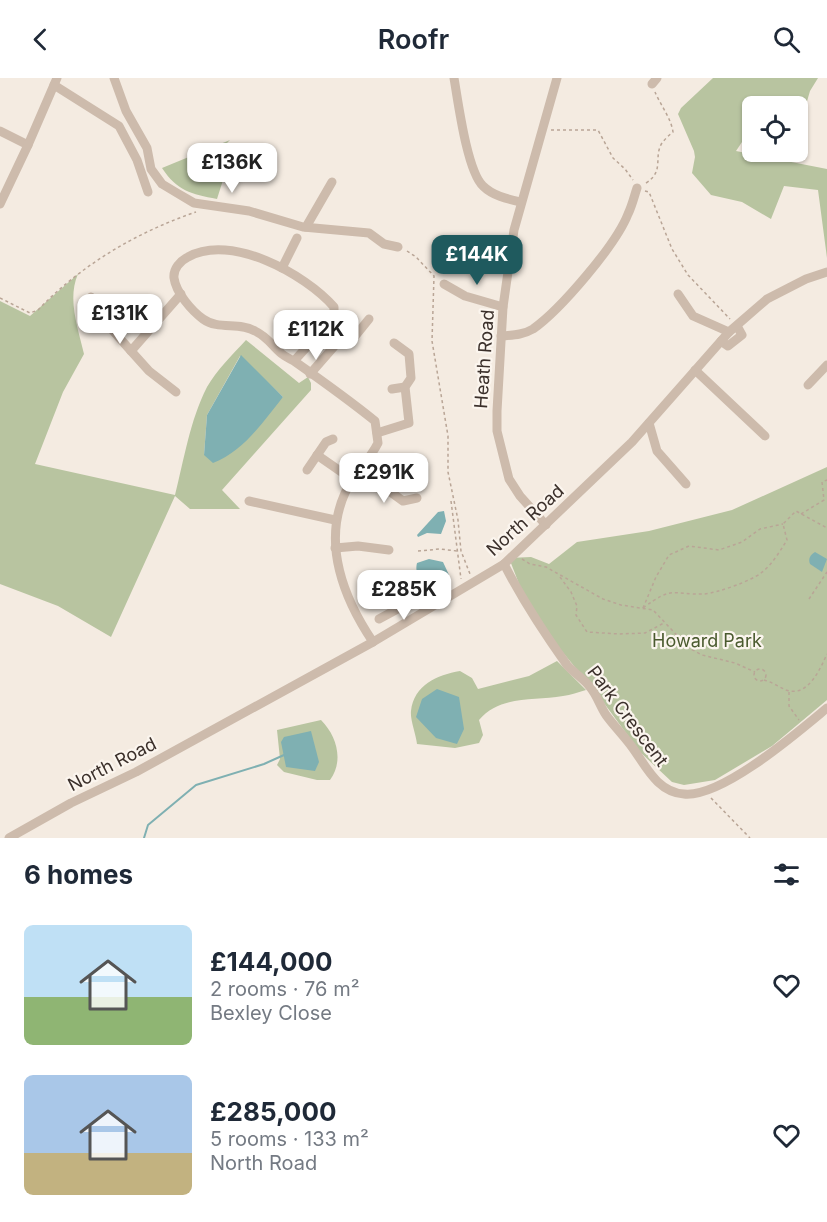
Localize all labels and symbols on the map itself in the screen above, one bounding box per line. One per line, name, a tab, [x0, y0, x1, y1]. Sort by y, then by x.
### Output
pin: £136K	[190, 143, 274, 194]
pin: £144K	[435, 235, 519, 286]
pin: £131K	[78, 294, 162, 345]
street label: Heath Road	[470, 309, 498, 409]
pin: £112K	[274, 310, 358, 361]
pin: £291K	[342, 453, 426, 504]
street label: North Road	[482, 480, 568, 560]
pin: £285K	[362, 570, 446, 621]
park label: Howard Park	[652, 630, 762, 651]
street label: Park Crescent	[583, 662, 673, 771]
street label: North Road	[64, 733, 160, 795]

